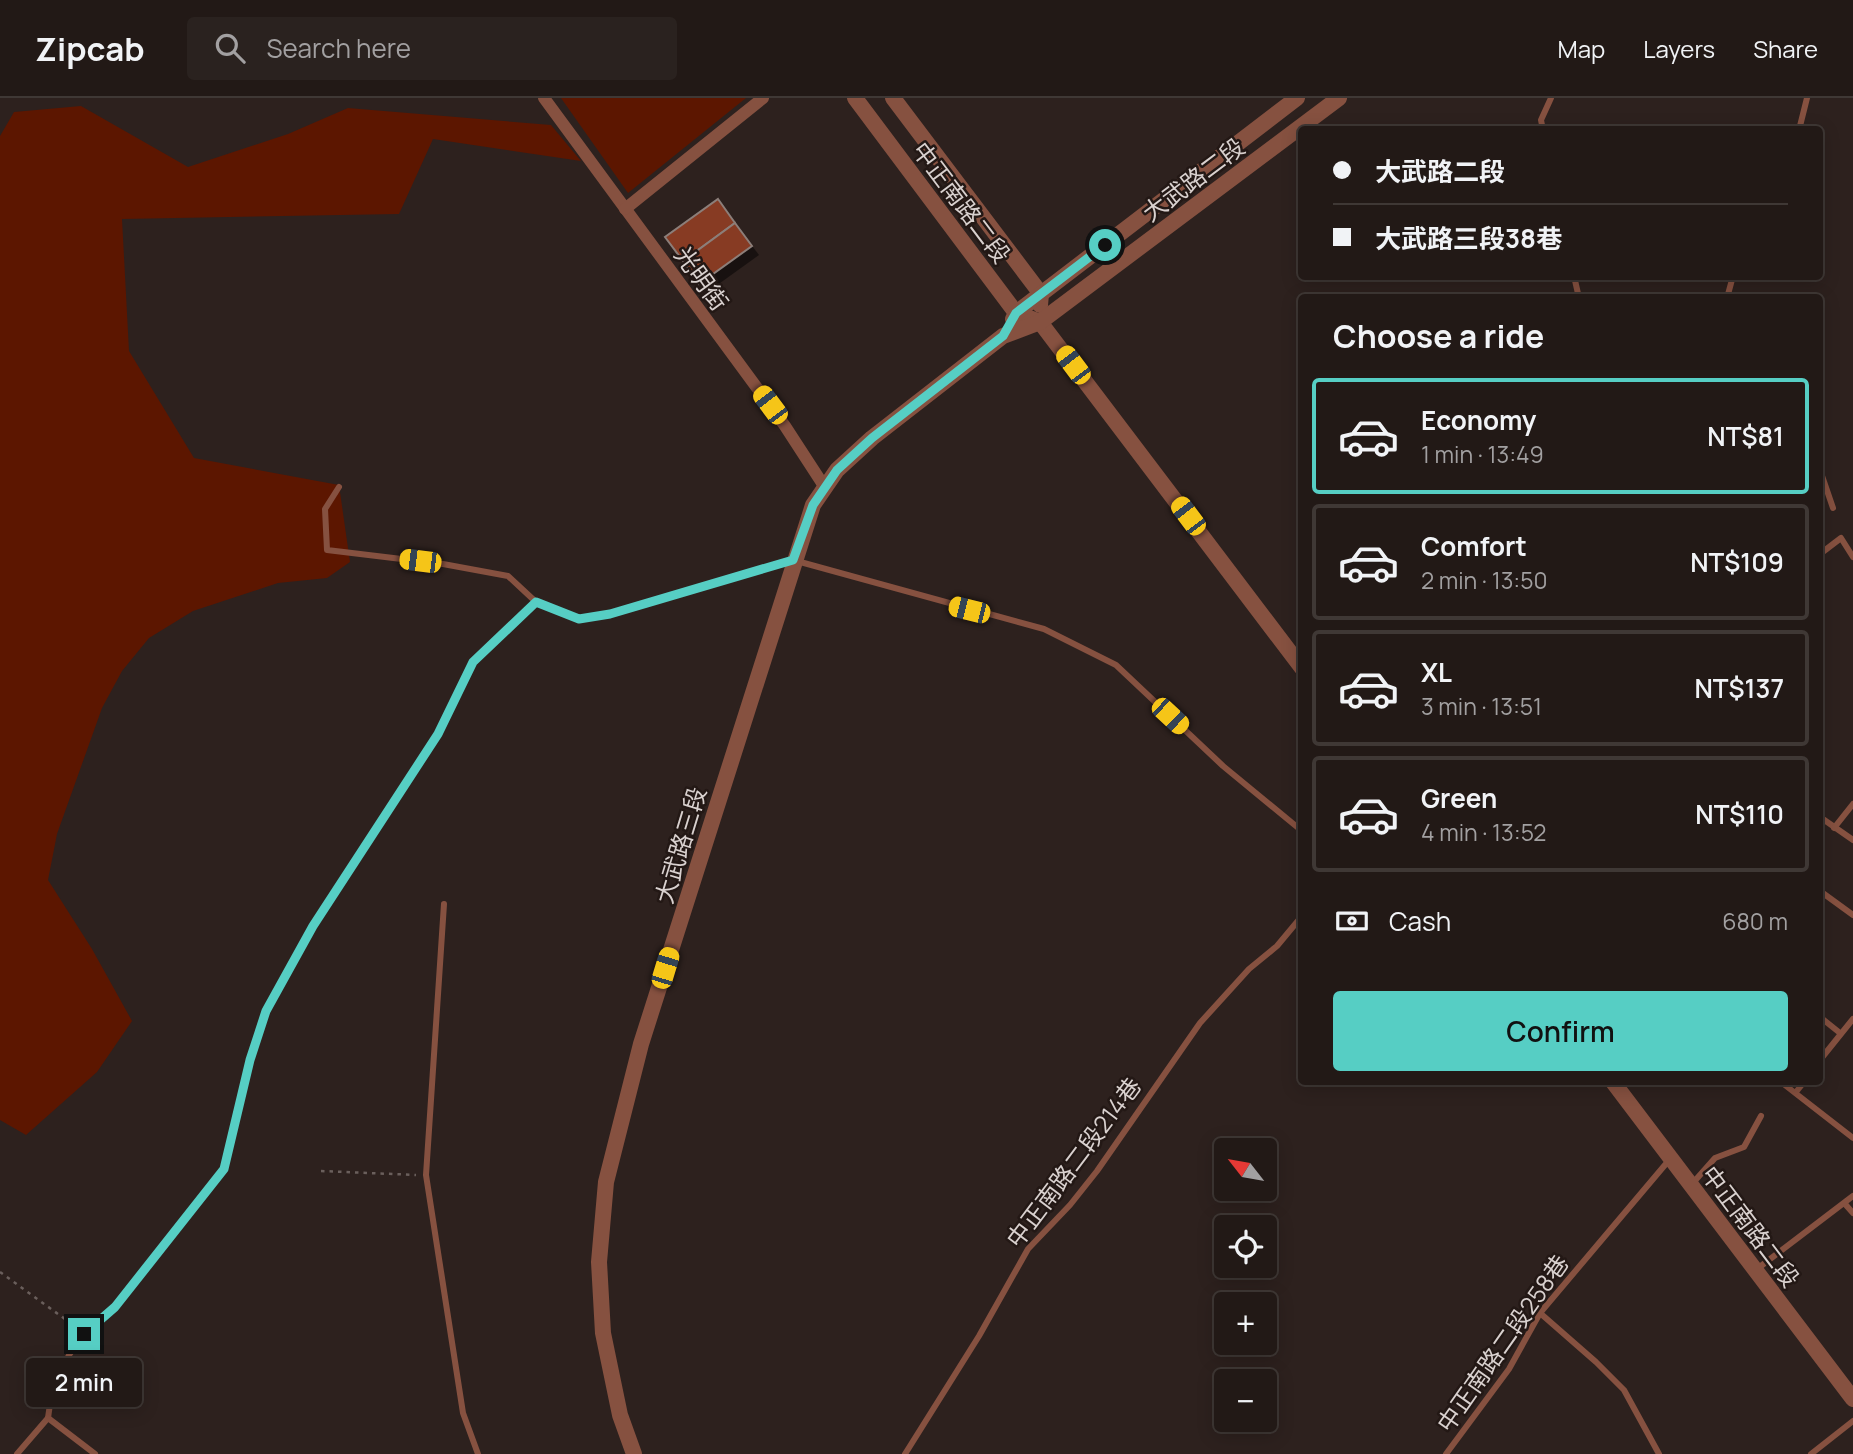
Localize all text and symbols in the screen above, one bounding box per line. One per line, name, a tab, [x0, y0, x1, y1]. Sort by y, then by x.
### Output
search box	[187, 17, 677, 80]
text: Zipcab	[35, 26, 145, 71]
icon: search	[211, 29, 249, 67]
text: Search here	[267, 30, 411, 66]
text: Map	[1558, 32, 1605, 65]
text: Layers	[1643, 32, 1715, 65]
text: Share	[1753, 32, 1818, 65]
street label: 大武路二段	[1135, 130, 1251, 228]
street label: 中正南路二段	[905, 135, 1019, 269]
text: 大武路二段	[1375, 153, 1505, 189]
text: 大武路三段38巷	[1375, 220, 1562, 256]
route start	[1089, 229, 1121, 261]
street label: 光明街	[667, 239, 737, 317]
text: Choose a ride	[1333, 314, 1544, 358]
car	[1052, 342, 1095, 388]
car	[749, 382, 792, 428]
text: Economy	[1421, 402, 1536, 438]
icon: car	[1337, 405, 1400, 468]
text: NT$81	[1707, 418, 1784, 454]
text: 1 min · 13:49	[1421, 438, 1544, 470]
car	[1167, 493, 1210, 539]
text: Comfort	[1421, 528, 1527, 564]
icon: car	[1337, 531, 1400, 594]
text: NT$109	[1690, 544, 1784, 580]
car	[398, 548, 443, 574]
text: 2 min · 13:50	[1421, 564, 1548, 596]
car	[947, 595, 992, 625]
text: XL	[1421, 654, 1452, 690]
icon: car	[1337, 657, 1400, 720]
text: NT$137	[1695, 670, 1784, 706]
text: 3 min · 13:51	[1421, 690, 1542, 722]
car	[1148, 694, 1193, 738]
text: Green	[1421, 780, 1497, 816]
street label: 大武路三段	[647, 783, 713, 907]
icon: car	[1337, 783, 1400, 846]
text: NT$110	[1695, 796, 1784, 832]
text: 4 min · 13:52	[1421, 816, 1546, 848]
icon: cash	[1333, 902, 1371, 940]
text: Cash	[1389, 903, 1451, 939]
text: 680 m	[1722, 905, 1788, 937]
car	[649, 945, 682, 991]
button: Confirm	[1333, 991, 1788, 1071]
street label: 中正南路二段214巷	[998, 1070, 1148, 1254]
north arrow	[1214, 1138, 1278, 1200]
map controls	[1214, 1138, 1277, 1432]
street label: 中正南路二段	[1694, 1159, 1808, 1293]
button: locate	[1214, 1215, 1277, 1278]
street label: 中正南路二段258巷	[1428, 1248, 1576, 1438]
button: +	[1214, 1292, 1277, 1355]
route end	[68, 1318, 100, 1350]
callout: 2 min	[26, 1358, 142, 1408]
text: 2 min	[55, 1366, 113, 1398]
button: −	[1214, 1369, 1277, 1432]

